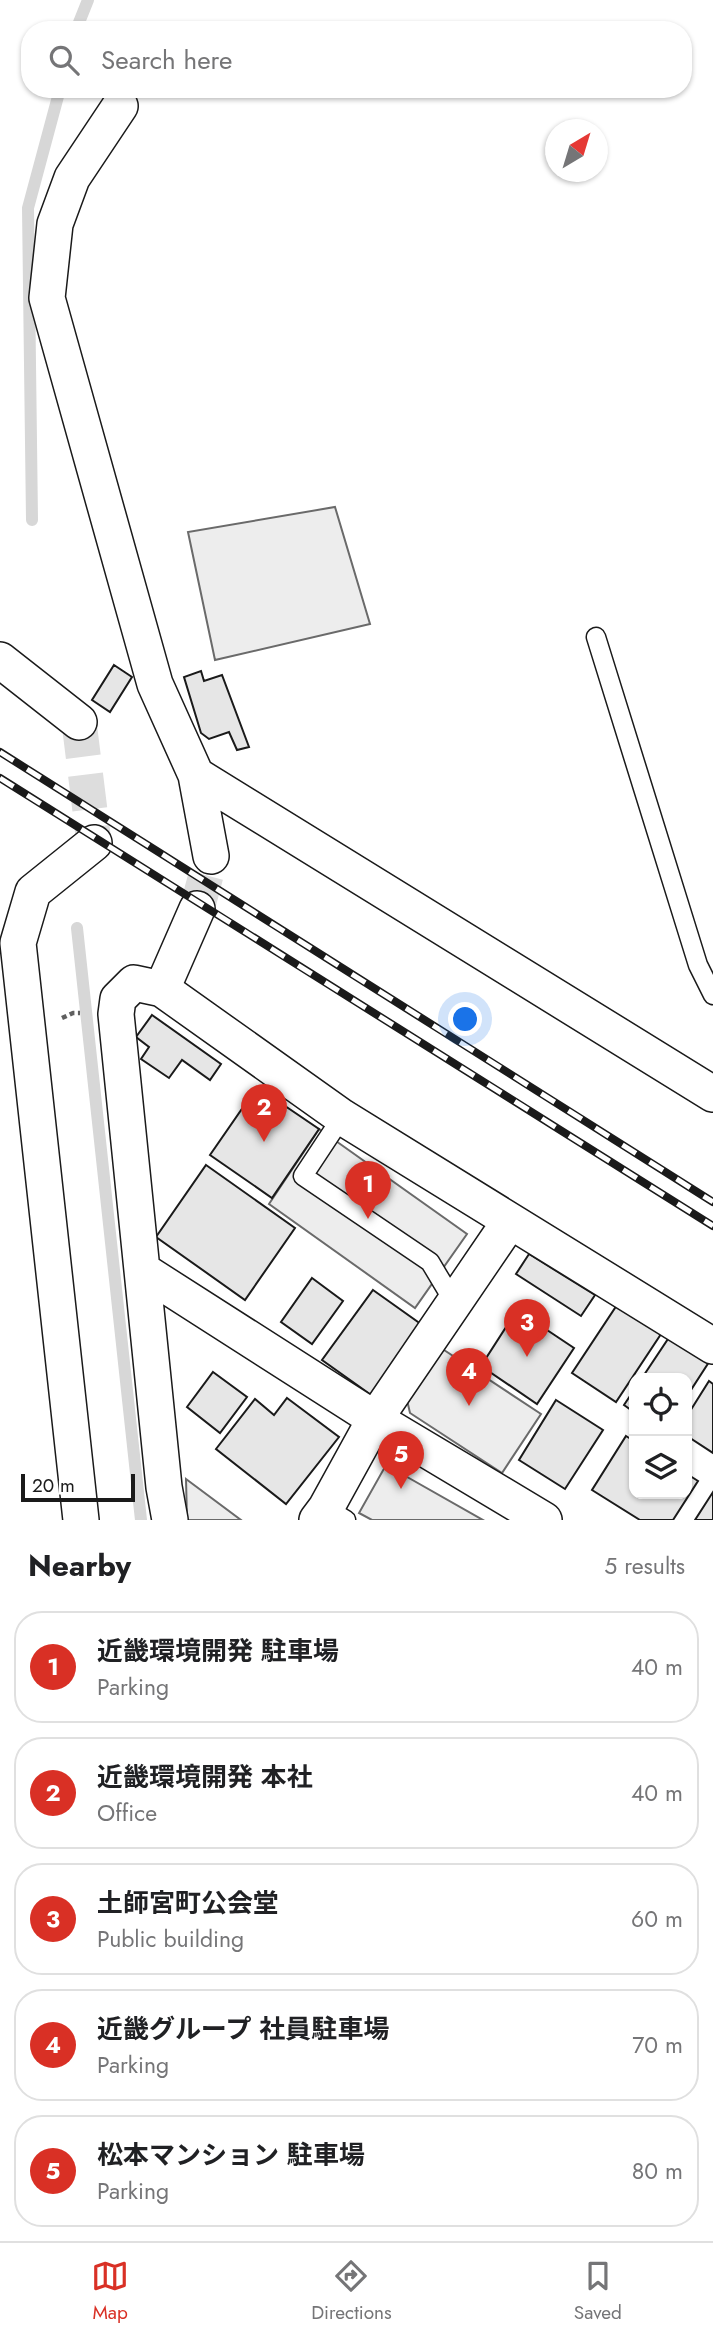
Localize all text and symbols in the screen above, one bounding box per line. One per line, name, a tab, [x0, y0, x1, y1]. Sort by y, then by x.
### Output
search box	[21, 21, 692, 98]
icon: search	[45, 41, 83, 79]
text: Search here	[101, 41, 233, 79]
north arrow	[545, 119, 608, 182]
your location	[448, 1002, 482, 1036]
pin: 2	[241, 1084, 287, 1142]
pin: 1	[345, 1161, 391, 1219]
pin: 3	[504, 1299, 550, 1357]
pin: 4	[446, 1348, 492, 1406]
map controls	[629, 1373, 692, 1499]
button: locate	[629, 1373, 692, 1436]
pin: 5	[378, 1431, 424, 1489]
button: layers	[629, 1436, 692, 1499]
scale bar	[21, 1471, 135, 1503]
text: 20 m	[32, 1472, 75, 1499]
text: Nearby	[28, 1544, 131, 1587]
text: 5 results	[604, 1549, 685, 1583]
text: 近畿環境開発 駐車場	[97, 1632, 339, 1670]
text: 1	[47, 1650, 59, 1684]
text: 40 m	[631, 1650, 683, 1684]
text: Parking	[97, 1670, 169, 1704]
text: 近畿環境開発 本社	[97, 1758, 313, 1796]
text: 2	[45, 1776, 61, 1810]
text: 40 m	[631, 1776, 683, 1810]
text: Office	[97, 1796, 157, 1830]
text: 土師宮町公会堂	[97, 1884, 279, 1922]
text: 3	[46, 1902, 60, 1936]
text: 60 m	[631, 1902, 683, 1936]
text: Public building	[97, 1922, 244, 1956]
text: 近畿グループ 社員駐車場	[97, 2010, 389, 2048]
text: 4	[45, 2028, 61, 2062]
text: 70 m	[632, 2028, 683, 2062]
text: Parking	[97, 2048, 169, 2082]
text: 松本マンション 駐車場	[97, 2136, 365, 2174]
text: 5	[46, 2154, 60, 2188]
text: 80 m	[632, 2154, 683, 2188]
text: Parking	[97, 2174, 169, 2208]
tab: Map	[91, 2257, 129, 2326]
tab: Directions	[311, 2257, 392, 2326]
tab: Saved	[574, 2257, 622, 2326]

